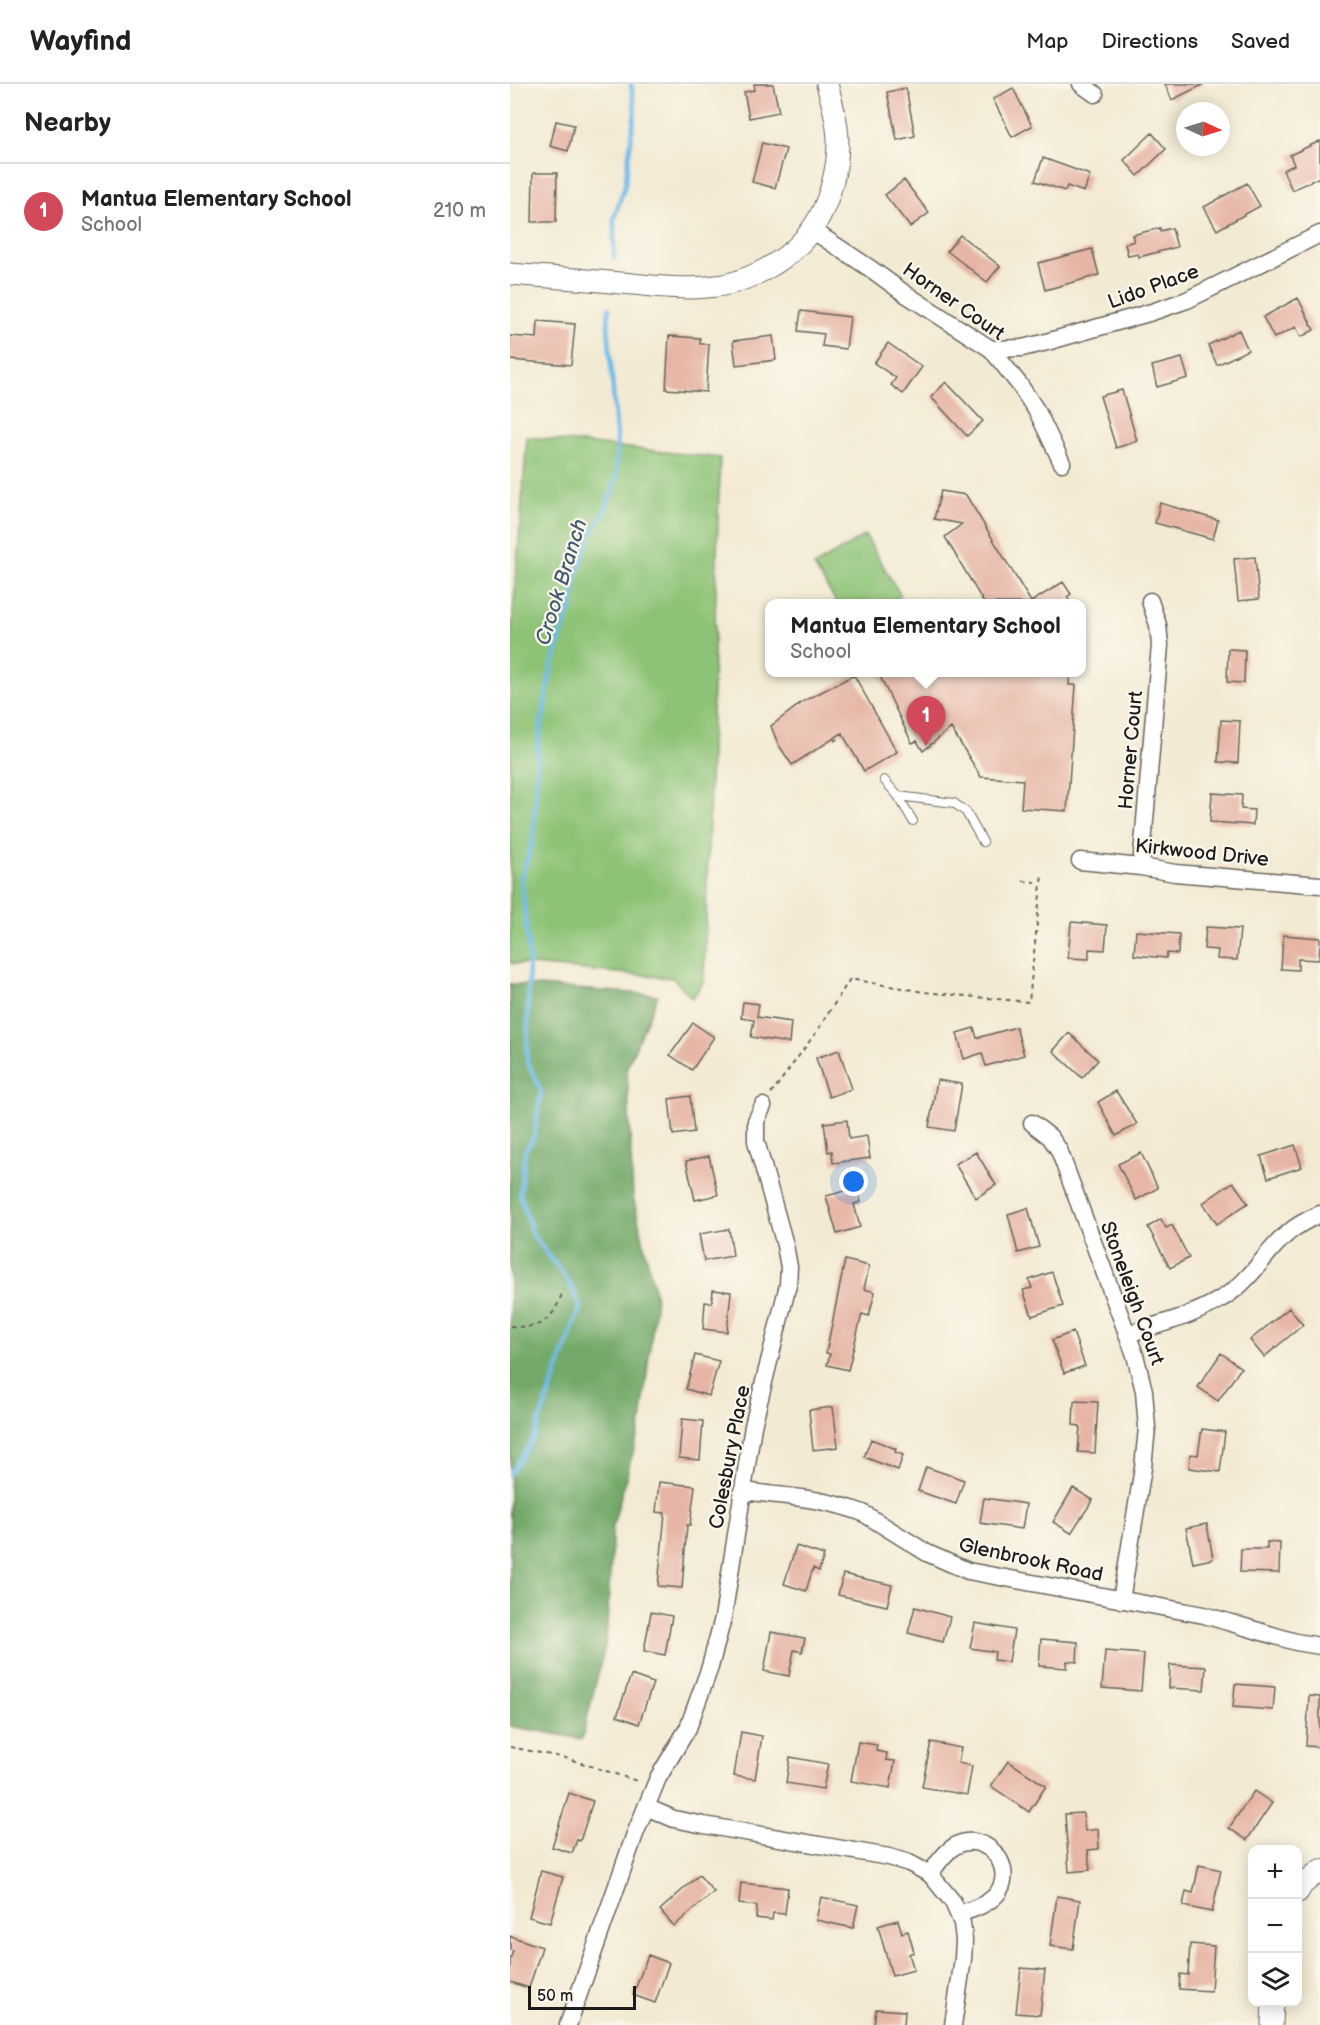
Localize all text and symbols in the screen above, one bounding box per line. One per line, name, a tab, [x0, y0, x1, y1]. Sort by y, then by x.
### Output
text: Wayfind	[30, 25, 131, 58]
text: Map	[1026, 29, 1069, 54]
text: Directions	[1102, 29, 1198, 54]
text: Saved	[1231, 29, 1290, 54]
north arrow	[1176, 102, 1230, 156]
text: Nearby	[24, 108, 111, 139]
text: Mantua Elementary School	[81, 186, 352, 213]
text: 1	[39, 199, 48, 223]
text: 210 m	[433, 199, 486, 223]
text: School	[81, 213, 142, 237]
street label: Horner Court	[898, 258, 1009, 346]
street label: Lido Place	[1105, 259, 1202, 314]
water label: Crook Branch	[530, 515, 593, 648]
popup	[765, 599, 1086, 677]
text: Mantua Elementary School	[790, 613, 1061, 640]
text: School	[790, 640, 851, 664]
street label: Horner Court	[1114, 690, 1148, 810]
pin: 1	[906, 696, 946, 746]
street label: Kirkwood Drive	[1134, 834, 1270, 872]
your location	[839, 1167, 868, 1196]
street label: Stoneleigh Court	[1095, 1218, 1169, 1368]
street label: Colesbury Place	[704, 1383, 756, 1531]
street label: Glenbrook Road	[956, 1533, 1105, 1587]
map controls	[1248, 1845, 1302, 2007]
button: +	[1248, 1845, 1302, 1899]
button: −	[1248, 1899, 1302, 1953]
button: layers	[1248, 1953, 1302, 2007]
scale bar	[528, 1983, 636, 2010]
text: 50 m	[537, 1987, 573, 2006]

